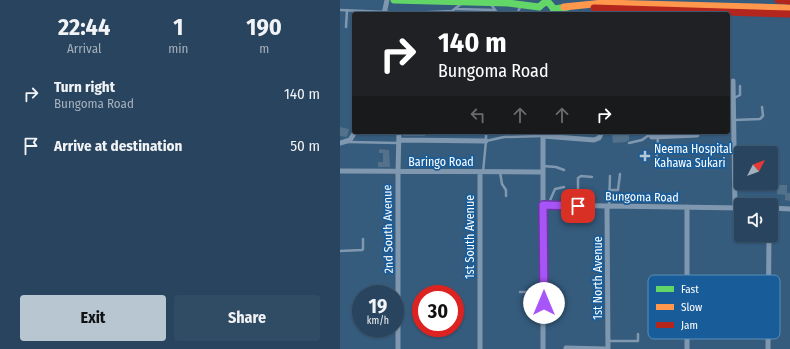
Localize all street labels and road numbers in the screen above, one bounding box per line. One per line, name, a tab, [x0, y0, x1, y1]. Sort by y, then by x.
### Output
street label: Baringo Road	[408, 155, 474, 169]
street label: 2nd South Avenue	[380, 185, 396, 273]
street label: Bungoma Road	[605, 189, 679, 205]
street label: 1st South Avenue	[463, 195, 477, 279]
street label: 1st North Avenue	[591, 236, 605, 320]

